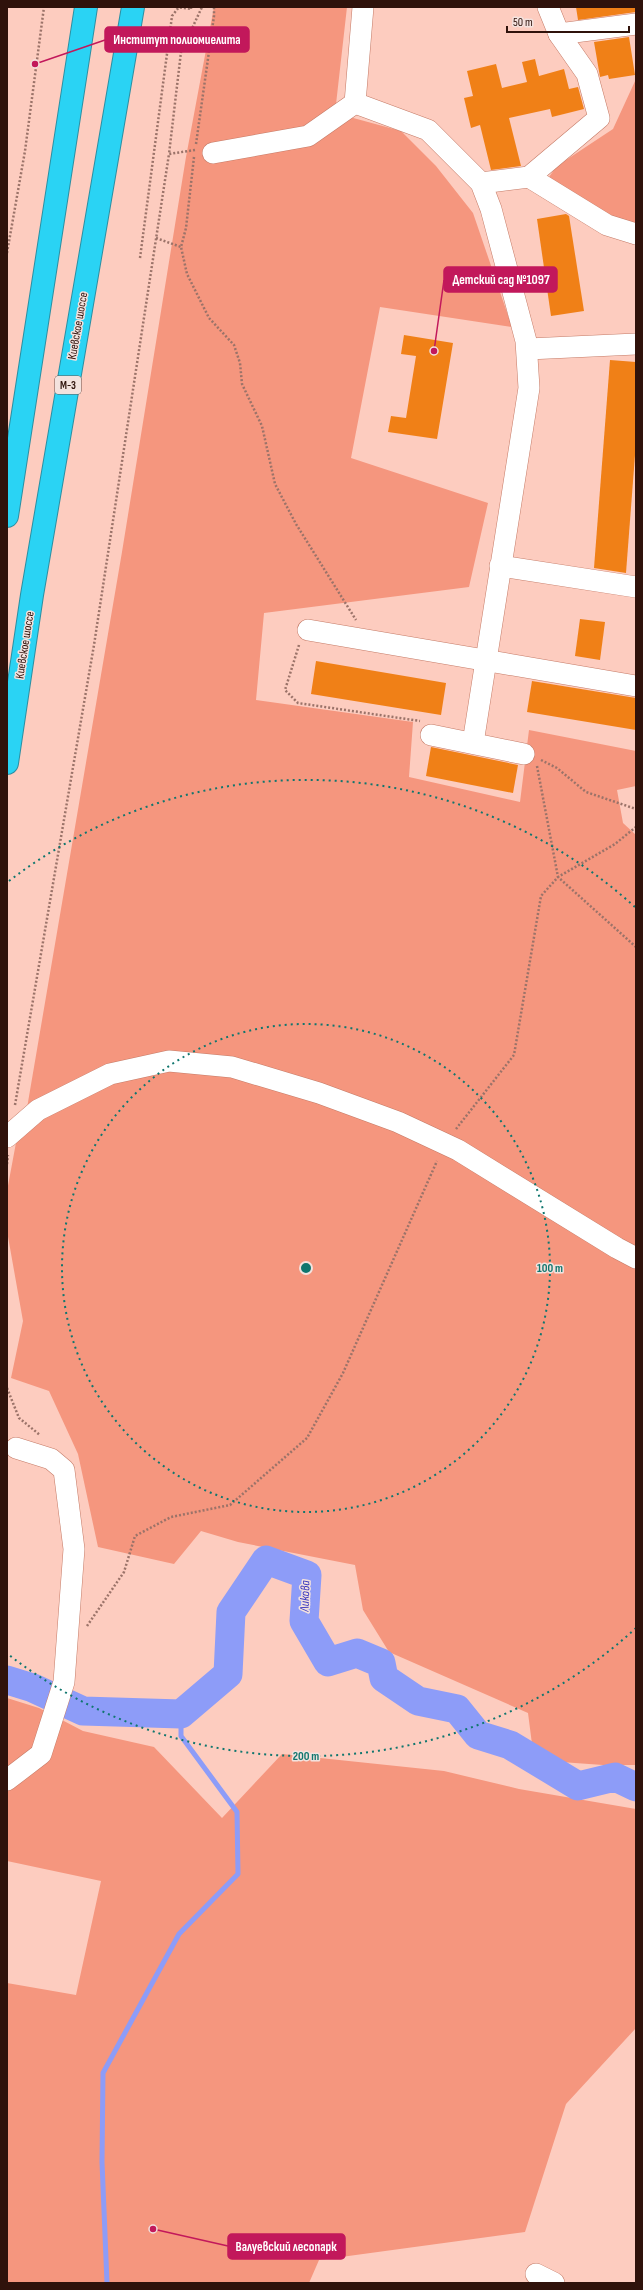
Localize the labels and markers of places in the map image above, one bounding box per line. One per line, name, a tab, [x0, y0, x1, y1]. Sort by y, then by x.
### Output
callout: Институт полиомиелита	[105, 27, 249, 52]
callout: Детский сад №1097	[444, 267, 557, 292]
centre of rings	[299, 1261, 313, 1275]
callout: Валуевский лесопарк	[228, 2234, 345, 2259]

